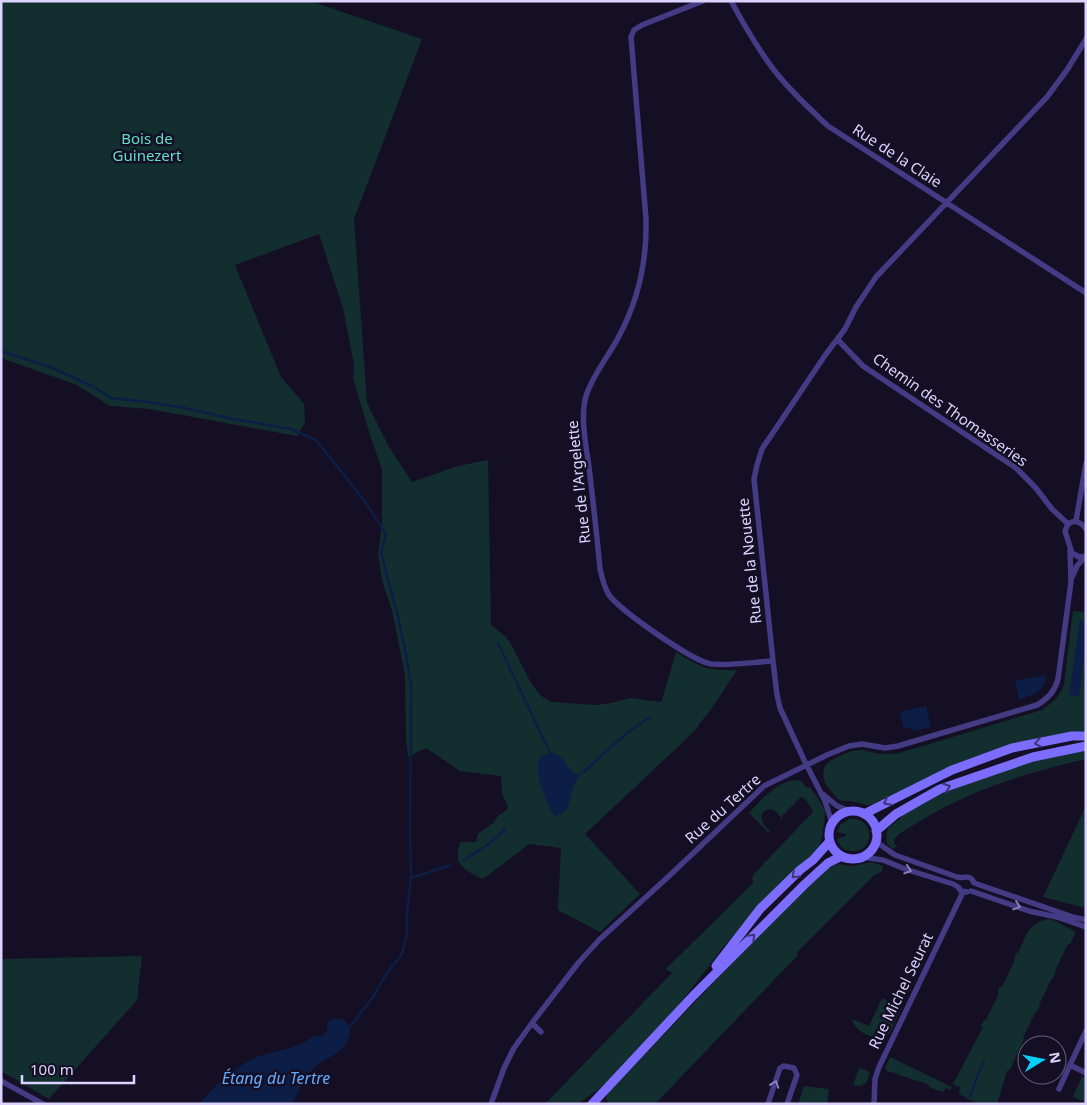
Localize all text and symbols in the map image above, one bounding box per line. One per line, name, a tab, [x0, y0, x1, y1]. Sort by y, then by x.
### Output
street label: Rue de la Claie	[849, 119, 946, 192]
park label: Bois de Guinezert	[113, 128, 182, 165]
street label: Chemin des Thomasseries	[869, 348, 1032, 470]
street label: Rue de l'Argelette	[562, 420, 594, 545]
street label: Rue de la Nouette	[732, 497, 766, 625]
one-way arrow	[1033, 737, 1042, 748]
street label: Rue du Tertre	[680, 769, 764, 847]
one-way arrow	[942, 783, 950, 793]
one-way arrow	[883, 796, 892, 806]
one-way arrow	[904, 864, 912, 874]
one-way arrow	[792, 869, 801, 878]
one-way arrow	[1012, 901, 1021, 911]
street label: Rue Michel Seurat	[863, 929, 937, 1052]
one-way arrow	[746, 933, 755, 942]
north arrow	[1017, 1035, 1067, 1085]
text: N	[1045, 1050, 1066, 1065]
scale bar	[22, 1052, 135, 1084]
text: 100 m	[30, 1059, 74, 1079]
water label: Étang du Tertre	[222, 1067, 330, 1089]
one-way arrow	[769, 1080, 779, 1088]

